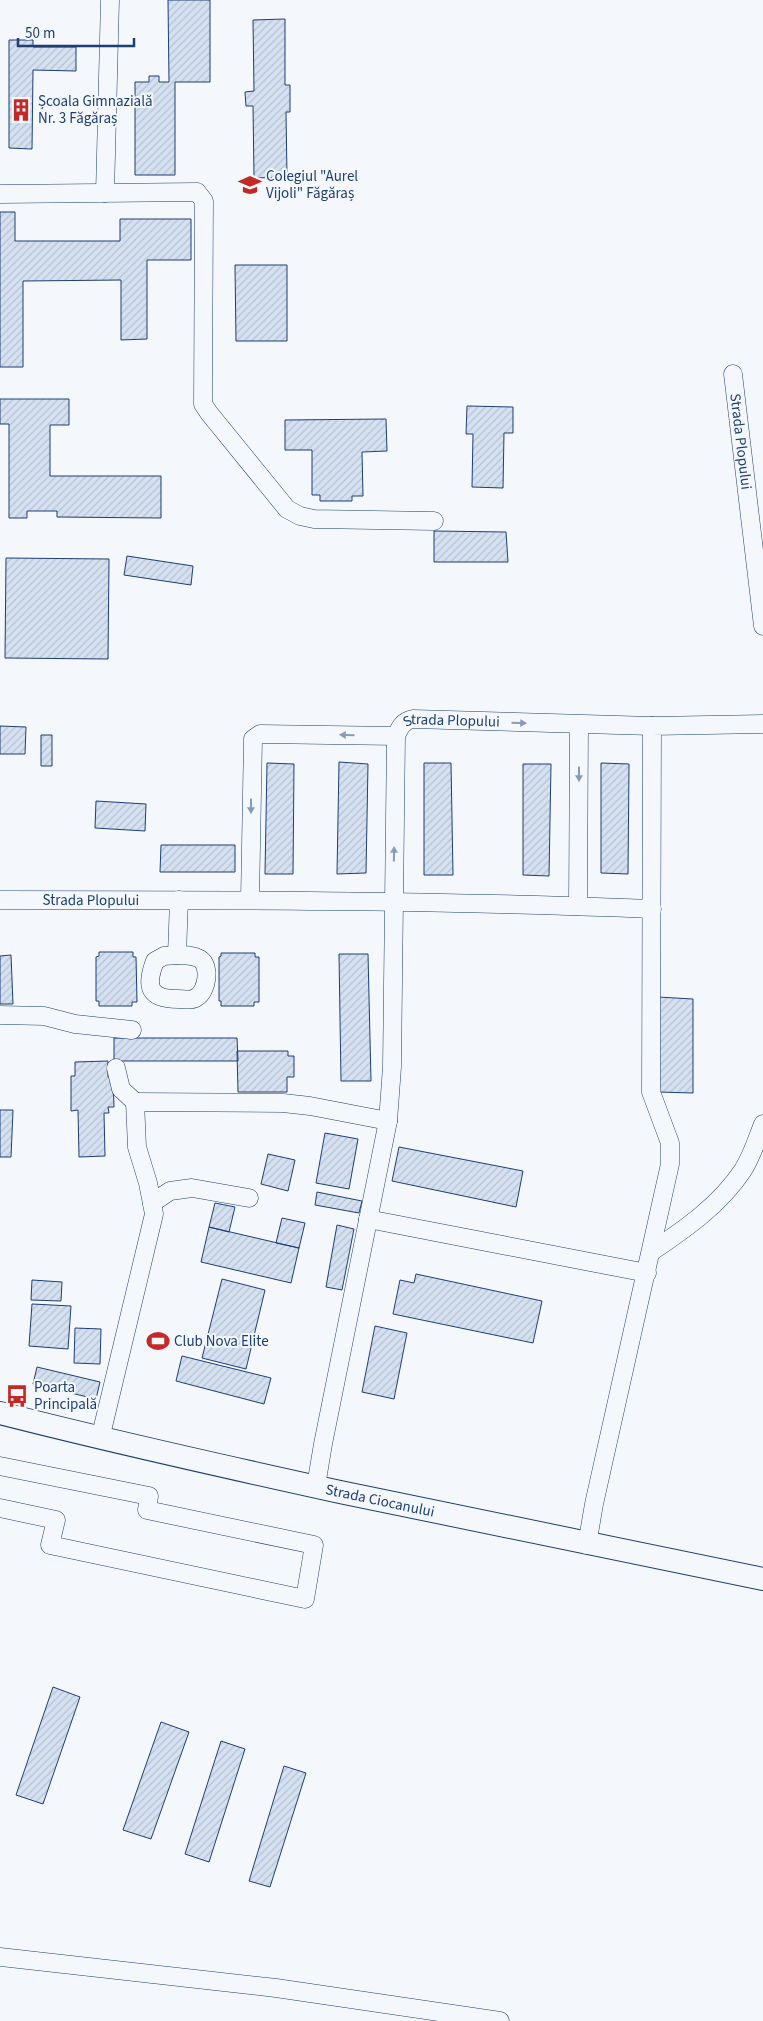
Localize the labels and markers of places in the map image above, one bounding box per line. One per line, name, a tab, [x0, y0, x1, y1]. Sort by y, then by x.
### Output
place label: Școala Gimnazială Nr. 3 Făgăraș	[38, 91, 153, 129]
building icon: Școala Gimnazială Nr. 3 Făgăraș	[8, 97, 34, 123]
place label: Colegiul "Aurel Vijoli" Făgăraș	[266, 166, 358, 204]
school or university icon: Colegiul "Aurel Vijoli" Făgăraș	[237, 172, 263, 198]
sports icon: Club Nova Elite	[145, 1328, 171, 1354]
place label: Club Nova Elite	[174, 1331, 269, 1352]
place label: Poarta Principală	[34, 1377, 97, 1415]
bus stop icon: Poarta Principală	[4, 1383, 30, 1409]

